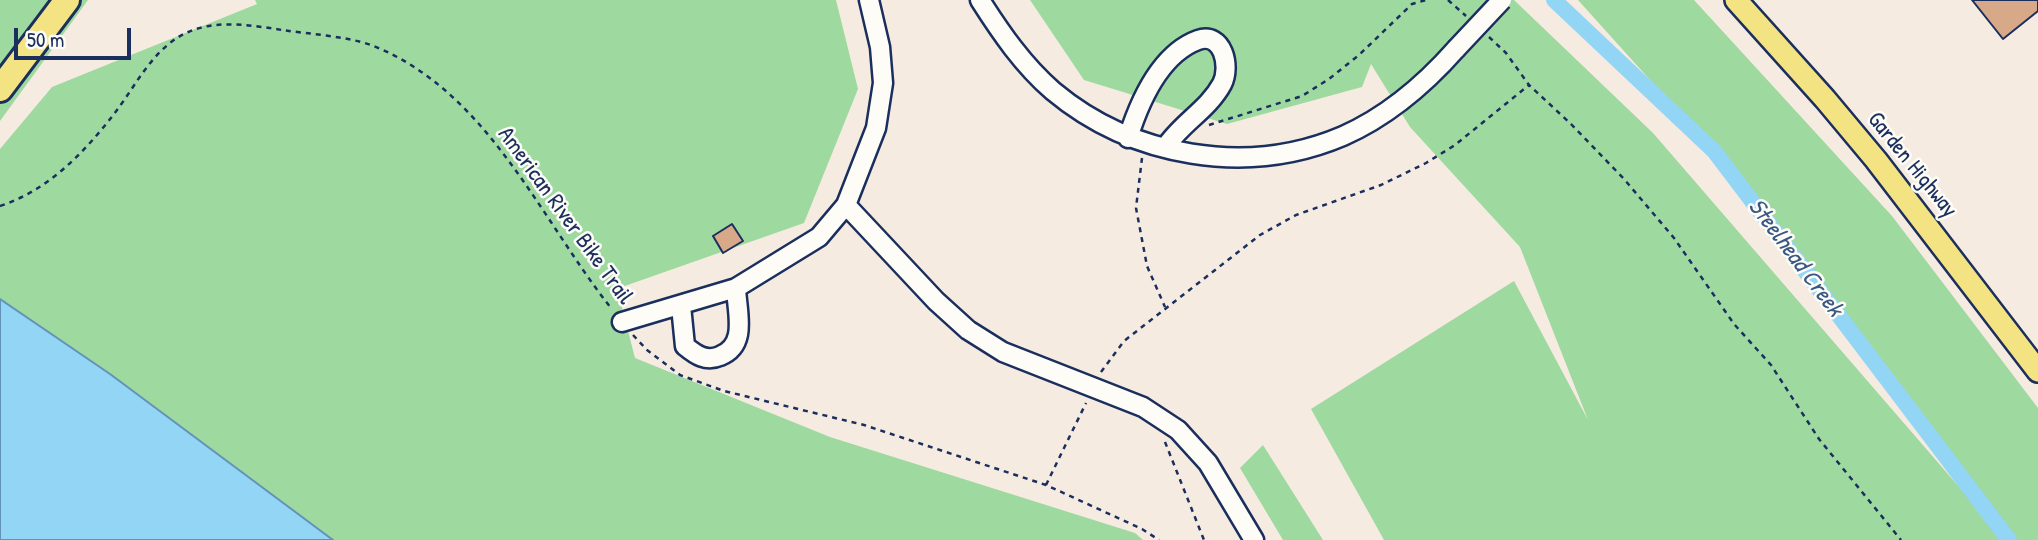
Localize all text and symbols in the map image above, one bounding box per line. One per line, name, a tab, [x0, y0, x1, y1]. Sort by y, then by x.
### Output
scale bar	[18, 14, 135, 58]
text: 50 m	[27, 25, 64, 54]
street label: Garden Highway	[1861, 107, 1963, 223]
street label: American River Bike Trail	[491, 122, 639, 310]
water label: Steelhead Creek	[1741, 193, 1849, 323]

